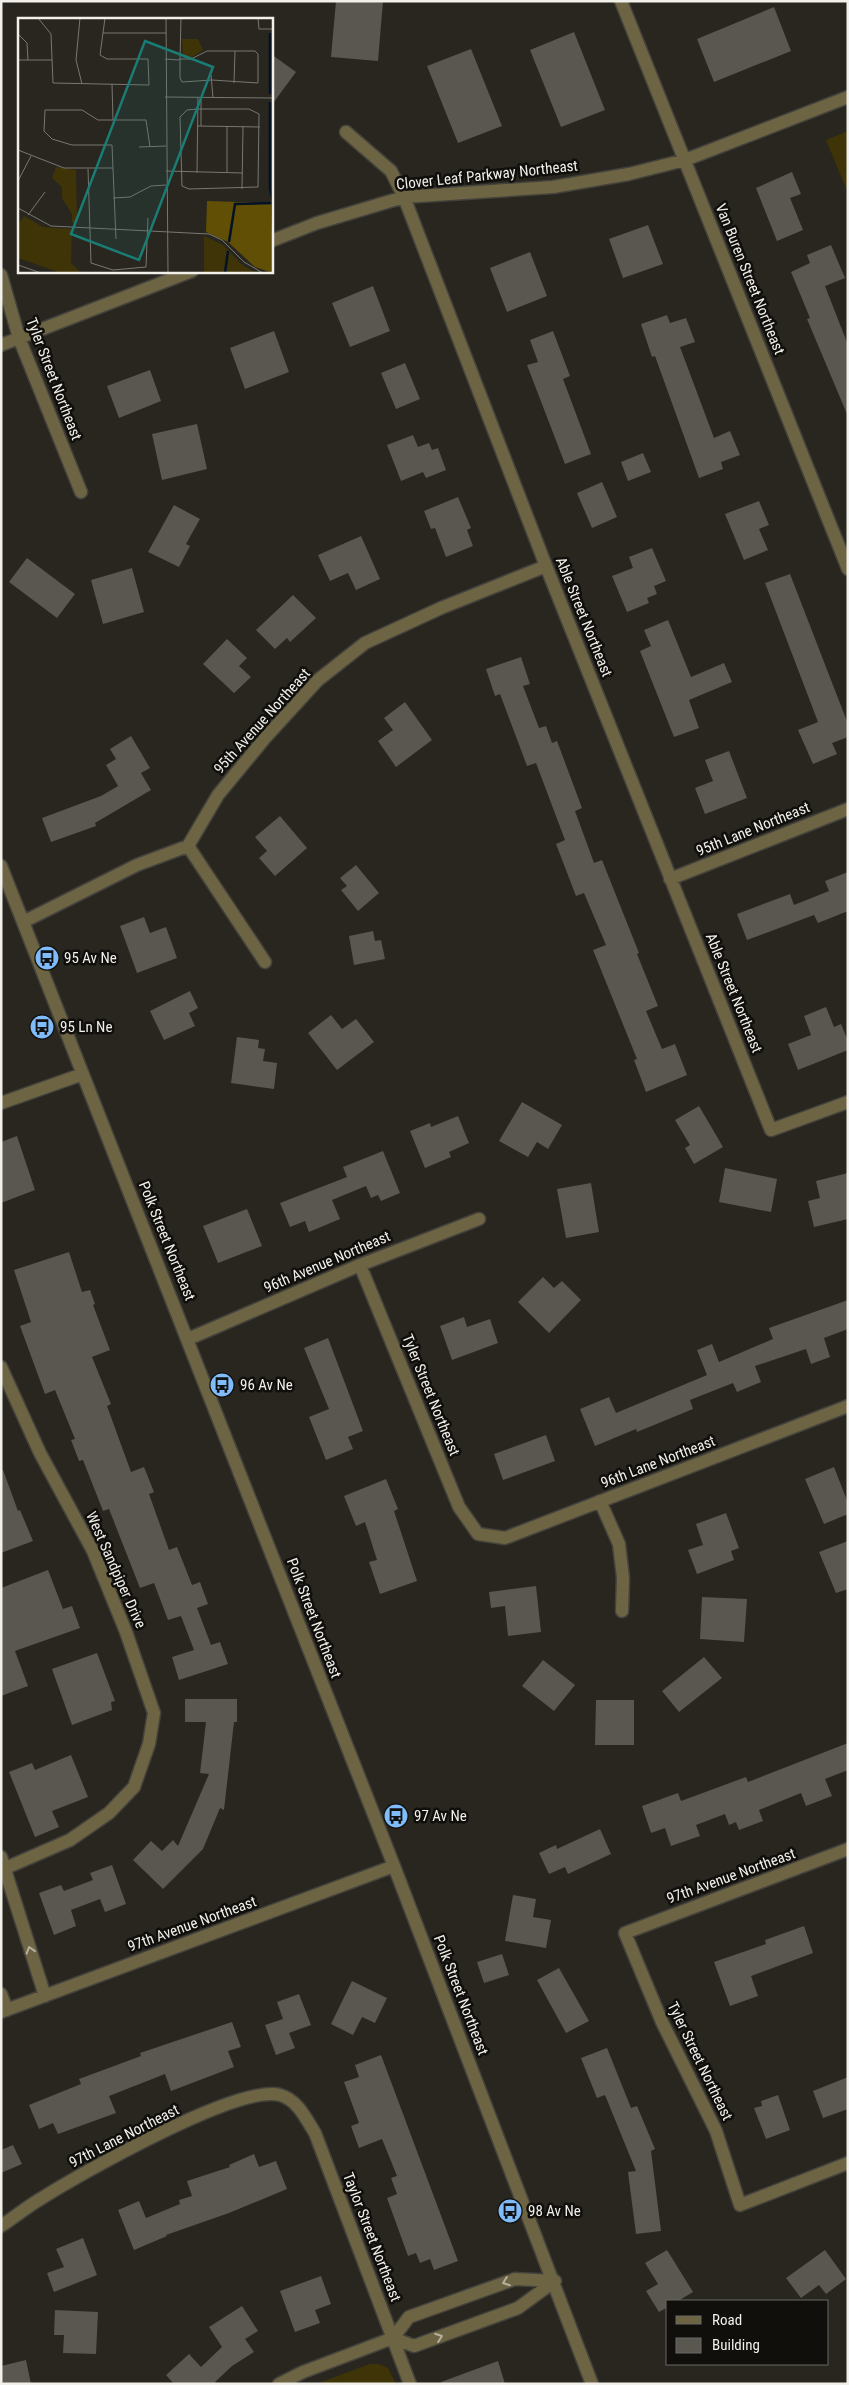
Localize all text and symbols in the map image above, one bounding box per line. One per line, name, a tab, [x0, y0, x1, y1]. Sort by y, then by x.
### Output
inset map	[18, 18, 272, 272]
street label: Clover Leaf Parkway Northeast	[395, 157, 579, 193]
street label: Van Buren Street Northeast	[711, 201, 789, 357]
street label: Tyler Street Northeast	[22, 315, 86, 443]
street label: Able Street Northeast	[552, 555, 616, 679]
street label: 95th Avenue Northeast	[210, 665, 314, 777]
street label: 95th Lane Northeast	[694, 798, 812, 860]
street label: Able Street Northeast	[702, 931, 766, 1055]
bus stop icon: 95 Av Ne	[34, 945, 60, 971]
place label: 95 Av Ne	[64, 949, 117, 967]
bus stop icon: 95 Ln Ne	[29, 1014, 55, 1040]
place label: 95 Ln Ne	[60, 1018, 112, 1036]
street label: Polk Street Northeast	[135, 1179, 199, 1303]
street label: 96th Avenue Northeast	[261, 1227, 393, 1297]
street label: Tyler Street Northeast	[398, 1332, 464, 1458]
bus stop icon: 96 Av Ne	[209, 1372, 235, 1398]
place label: 96 Av Ne	[240, 1376, 293, 1394]
street label: 96th Lane Northeast	[598, 1432, 718, 1492]
street label: West Sandpiper Drive	[82, 1509, 150, 1631]
street label: Polk Street Northeast	[283, 1556, 345, 1680]
bus stop icon: 97 Av Ne	[383, 1803, 409, 1829]
place label: 97 Av Ne	[414, 1807, 467, 1825]
street label: 97th Avenue Northeast	[664, 1844, 798, 1908]
street label: 97th Avenue Northeast	[125, 1892, 259, 1956]
street label: Polk Street Northeast	[430, 1933, 492, 2057]
one-way arrow	[26, 1946, 36, 1954]
street label: Tyler Street Northeast	[664, 1999, 736, 2123]
street label: 97th Lane Northeast	[66, 2101, 182, 2171]
street label: Taylor Street Northeast	[339, 2170, 405, 2304]
bus stop icon: 98 Av Ne	[497, 2198, 523, 2224]
place label: 98 Av Ne	[528, 2202, 581, 2220]
one-way arrow	[503, 2276, 511, 2286]
legend	[666, 2300, 829, 2365]
text: Road	[712, 2311, 742, 2329]
one-way arrow	[434, 2333, 443, 2343]
text: Building	[712, 2336, 760, 2354]

